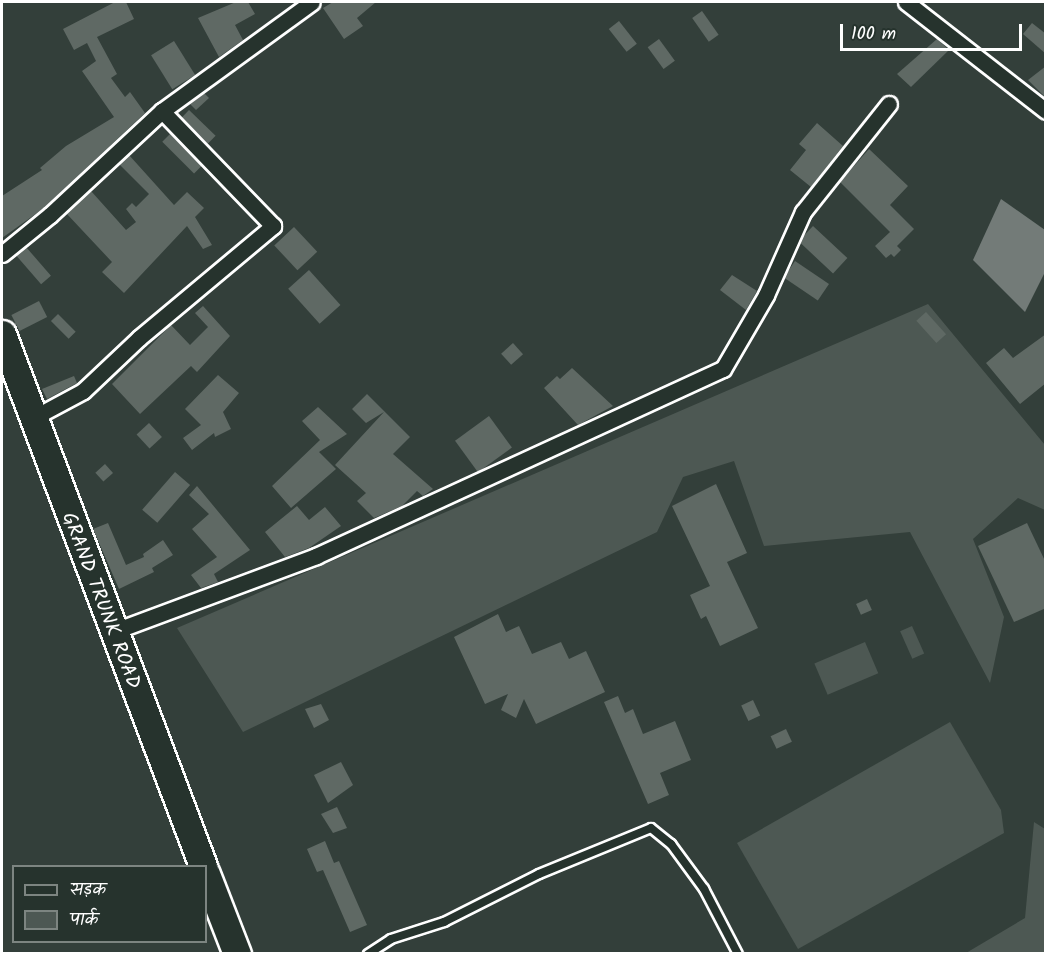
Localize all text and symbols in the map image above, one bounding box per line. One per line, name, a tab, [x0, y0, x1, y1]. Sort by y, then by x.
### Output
scale bar	[843, 12, 1024, 50]
text: 100 m	[851, 20, 896, 49]
street label: GRAND TRUNK ROAD	[55, 509, 145, 693]
legend	[12, 865, 207, 943]
text: सड़क	[70, 876, 106, 905]
text: पार्क	[70, 906, 99, 935]

